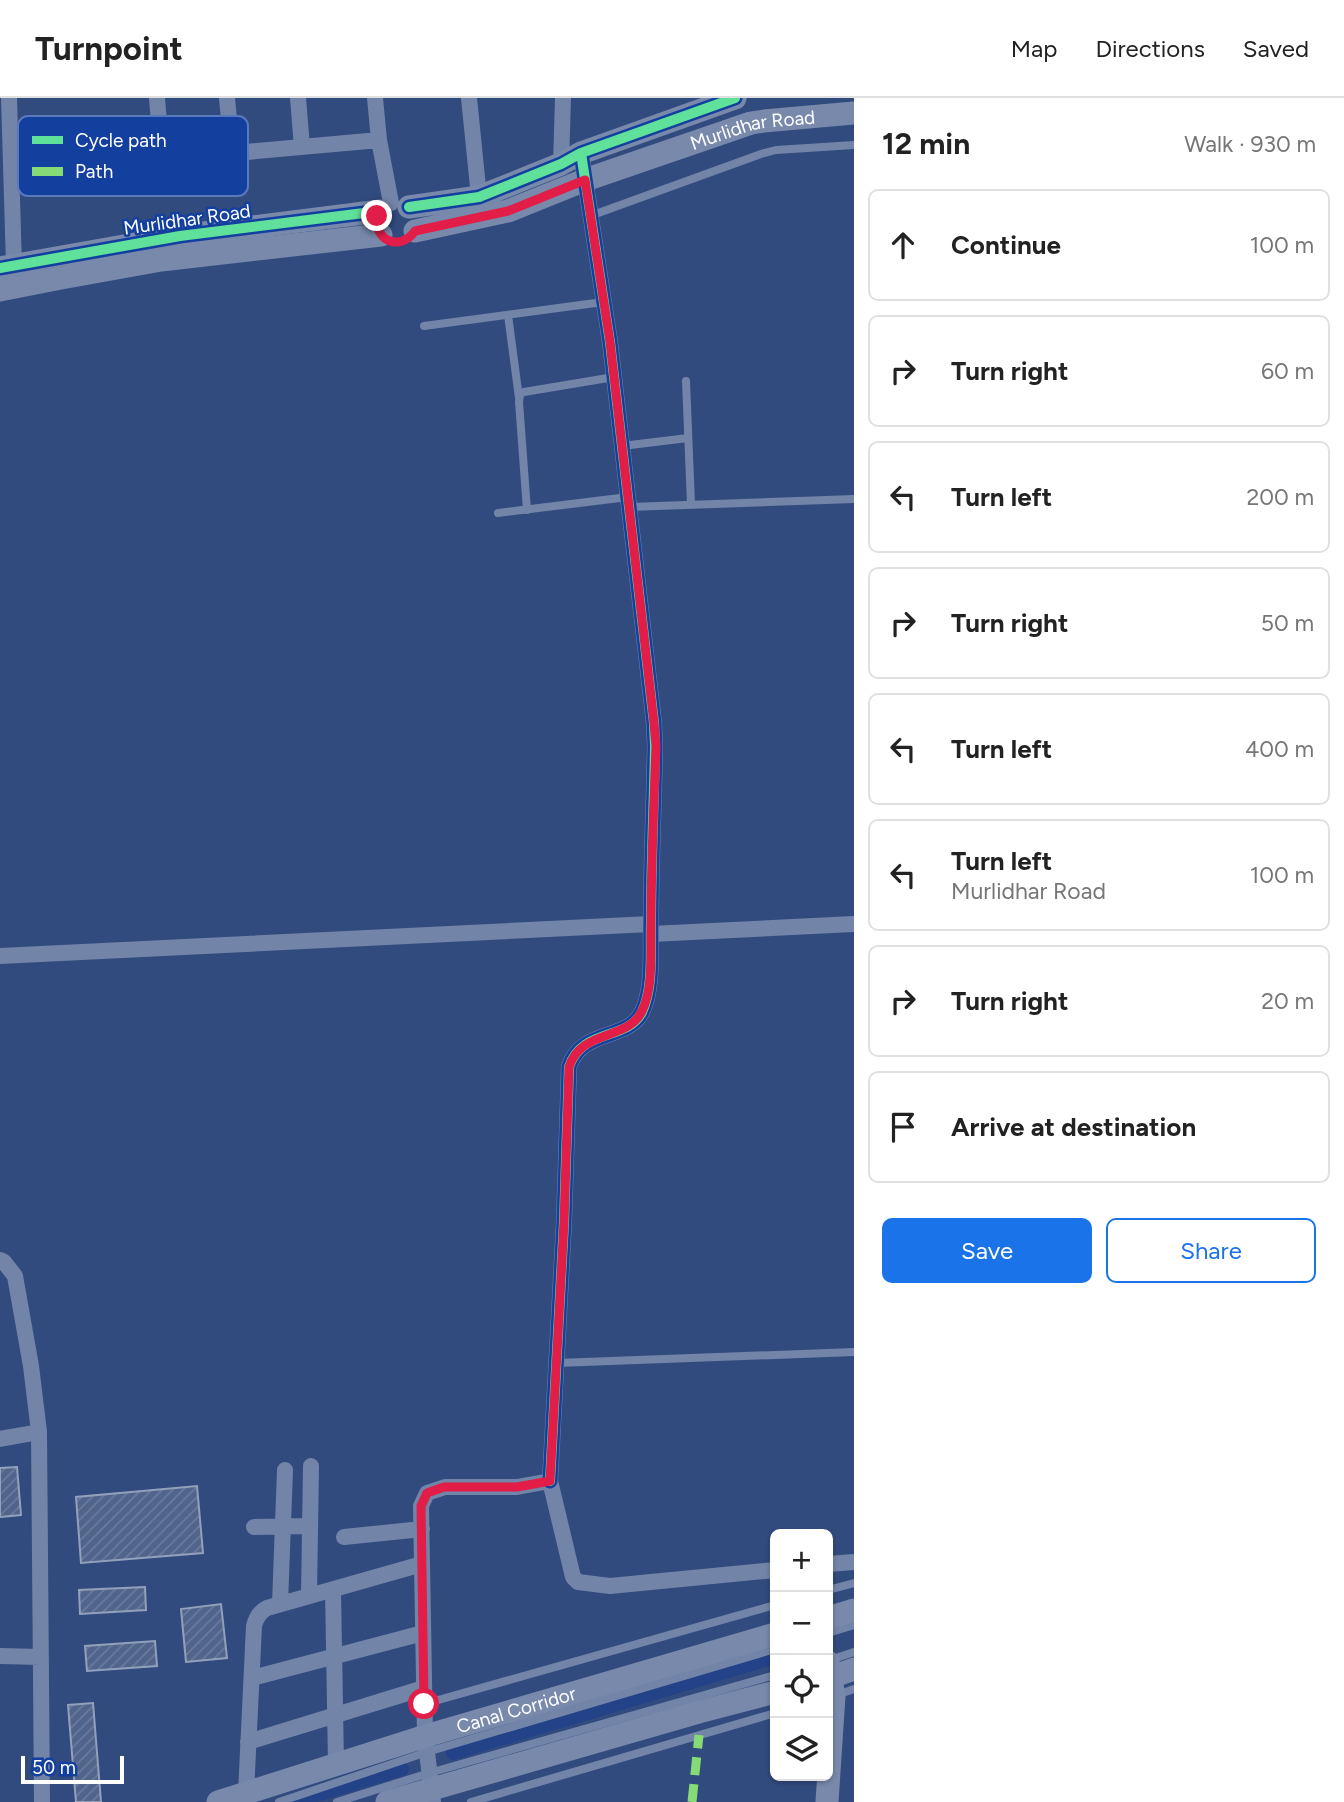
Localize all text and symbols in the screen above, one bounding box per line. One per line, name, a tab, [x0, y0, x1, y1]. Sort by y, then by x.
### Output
text: Turnpoint	[35, 29, 183, 68]
text: Map	[1011, 34, 1057, 63]
text: Directions	[1095, 34, 1205, 63]
text: Saved	[1243, 34, 1309, 63]
street label: Murlidhar Road	[687, 106, 816, 155]
legend	[18, 116, 248, 196]
text: 12 min	[882, 125, 970, 162]
text: Cycle path	[75, 129, 167, 152]
text: Walk · 930 m	[1184, 130, 1316, 158]
text: Path	[75, 160, 113, 183]
street label: Murlidhar Road	[122, 199, 252, 240]
route end	[361, 200, 392, 231]
icon: ahead	[884, 226, 922, 264]
text: Continue	[951, 229, 1061, 261]
text: 100 m	[1250, 231, 1314, 259]
icon: right	[884, 352, 922, 390]
text: Turn right	[951, 355, 1068, 387]
text: 60 m	[1261, 357, 1314, 385]
icon: left	[884, 478, 922, 516]
text: Turn left	[951, 481, 1052, 513]
text: 200 m	[1246, 483, 1314, 511]
icon: right	[884, 604, 922, 642]
text: Turn right	[951, 607, 1068, 639]
text: 50 m	[1261, 609, 1314, 637]
icon: left	[884, 730, 922, 768]
text: Turn left	[951, 733, 1052, 765]
text: 400 m	[1245, 735, 1314, 763]
text: Turn left	[951, 845, 1052, 877]
icon: left	[884, 856, 922, 894]
text: 100 m	[1250, 861, 1314, 889]
text: Murlidhar Road	[951, 877, 1106, 905]
icon: right	[884, 982, 922, 1020]
text: Turn right	[951, 985, 1068, 1017]
text: 20 m	[1261, 987, 1314, 1015]
icon: arrive	[884, 1108, 922, 1146]
text: Arrive at destination	[951, 1111, 1196, 1143]
button: Save	[882, 1218, 1092, 1283]
button: Share	[1106, 1218, 1316, 1283]
map controls	[770, 1529, 833, 1781]
button: +	[770, 1529, 833, 1592]
button: −	[770, 1592, 833, 1655]
button: locate	[770, 1655, 833, 1718]
street label: Canal Corridor	[454, 1682, 579, 1738]
route start	[408, 1688, 439, 1719]
button: layers	[770, 1718, 833, 1781]
scale bar	[21, 1753, 124, 1785]
text: 50 m	[32, 1756, 76, 1779]

